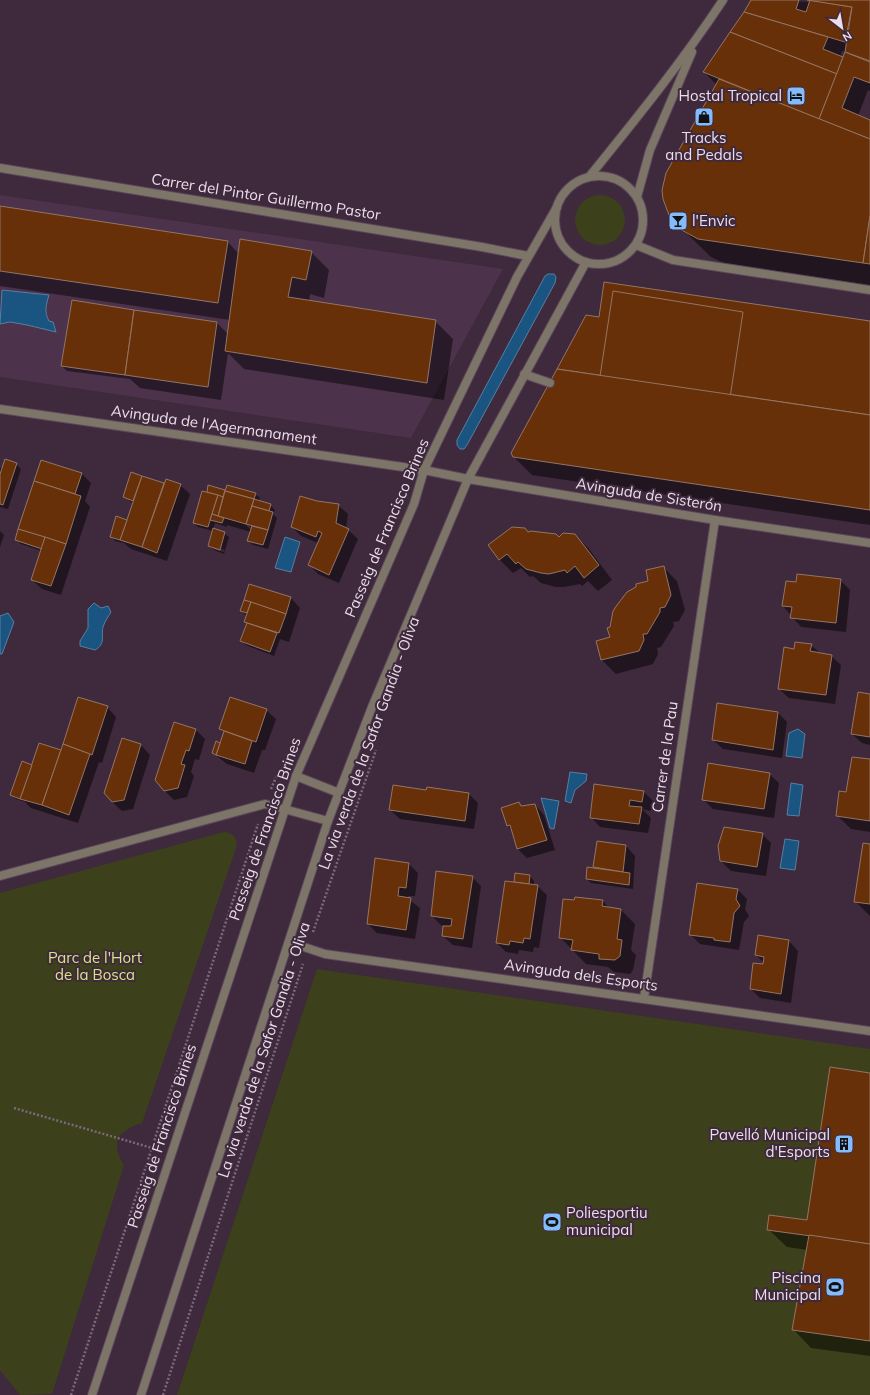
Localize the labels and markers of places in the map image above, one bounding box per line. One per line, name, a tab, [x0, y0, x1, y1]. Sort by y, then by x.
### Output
hotel icon: Hostal Tropical	[785, 85, 807, 107]
place label: Hostal Tropical	[679, 86, 782, 105]
shop icon: Tracks and Pedals	[693, 106, 715, 128]
place label: Tracks and Pedals	[665, 128, 743, 164]
bar icon: l'Envic	[667, 210, 689, 232]
place label: l'Envic	[692, 211, 735, 230]
place label: Pavelló Municipal d'Esports	[710, 1125, 830, 1161]
building icon: Pavelló Municipal d'Esports	[833, 1133, 855, 1155]
place label: Poliesportiu municipal	[566, 1203, 648, 1239]
sports icon: Poliesportiu municipal	[541, 1211, 563, 1233]
place label: Piscina Municipal	[755, 1268, 821, 1304]
sports icon: Piscina Municipal	[824, 1276, 846, 1298]

